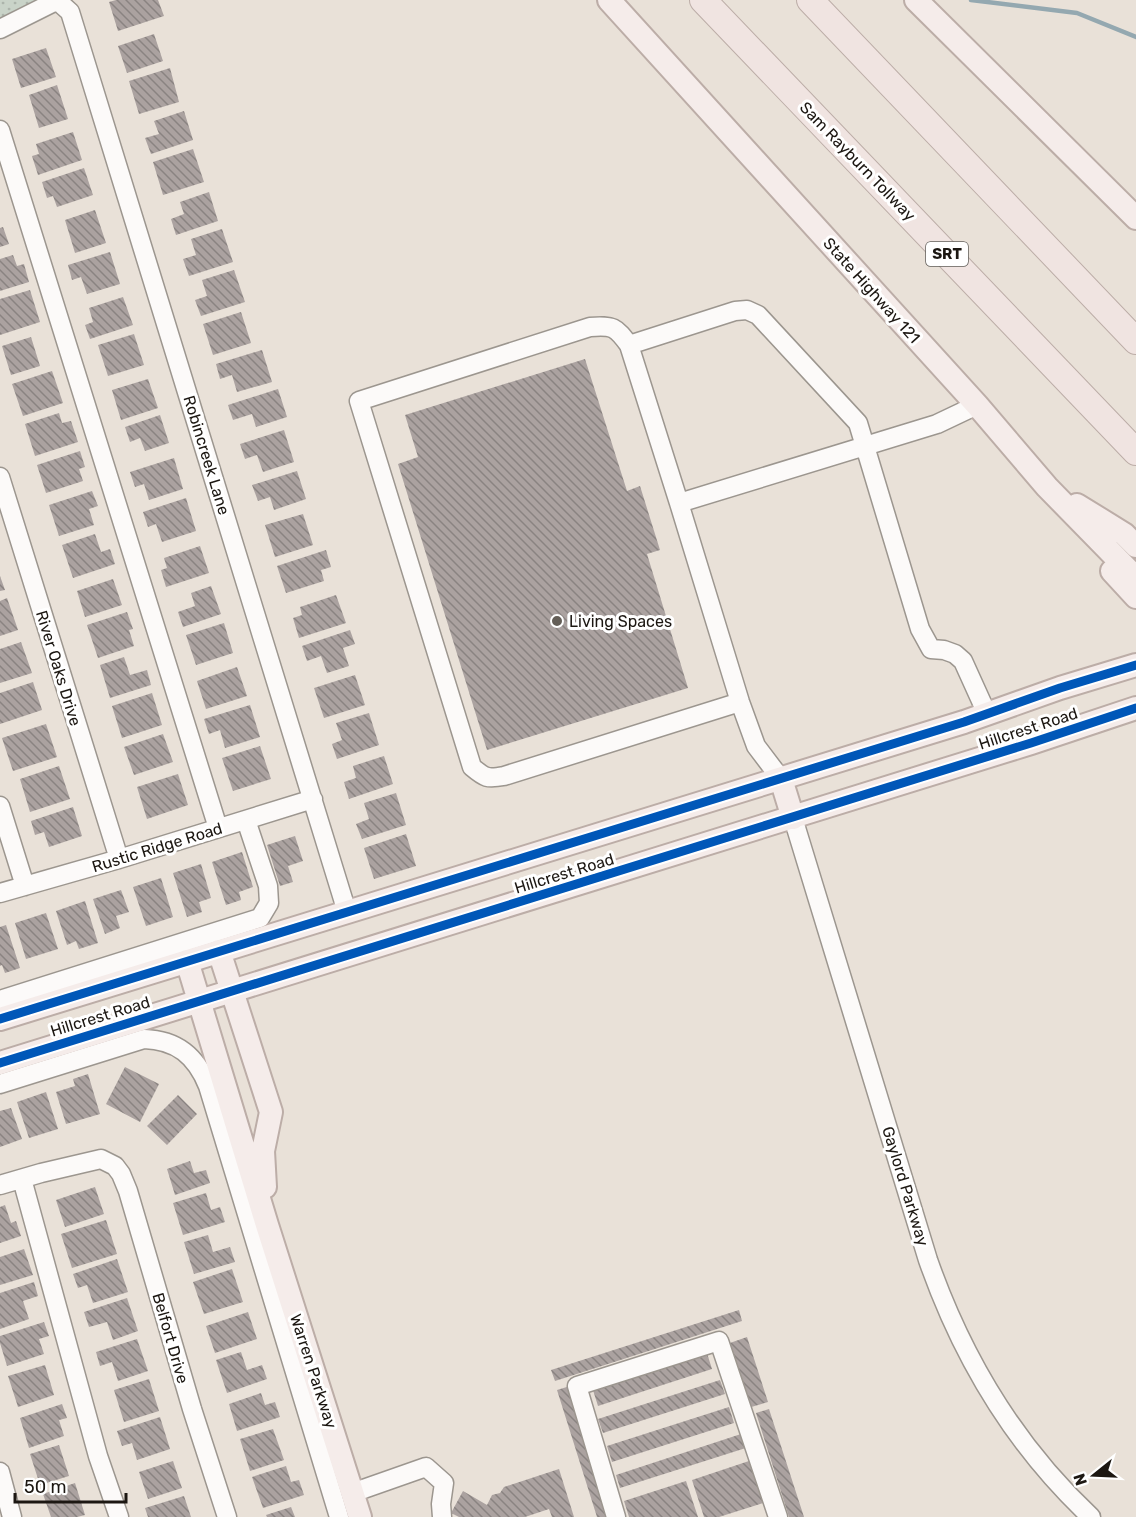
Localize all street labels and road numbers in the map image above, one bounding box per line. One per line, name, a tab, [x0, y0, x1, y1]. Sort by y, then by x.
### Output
street label: Sam Rayburn Tollway	[796, 98, 919, 225]
street label: State Highway 121	[819, 234, 924, 347]
road number: SRT	[926, 242, 968, 266]
street label: Robincreek Lane	[179, 393, 234, 517]
street label: River Oaks Drive	[32, 608, 85, 728]
street label: Hillcrest Road	[976, 704, 1080, 753]
street label: Rustic Ridge Road	[90, 819, 225, 876]
street label: Hillcrest Road	[512, 849, 616, 898]
street label: Hillcrest Road	[48, 992, 152, 1041]
street label: Gaylord Parkway	[878, 1124, 933, 1248]
street label: Belfort Drive	[149, 1291, 193, 1386]
street label: Warren Parkway	[286, 1312, 341, 1431]

